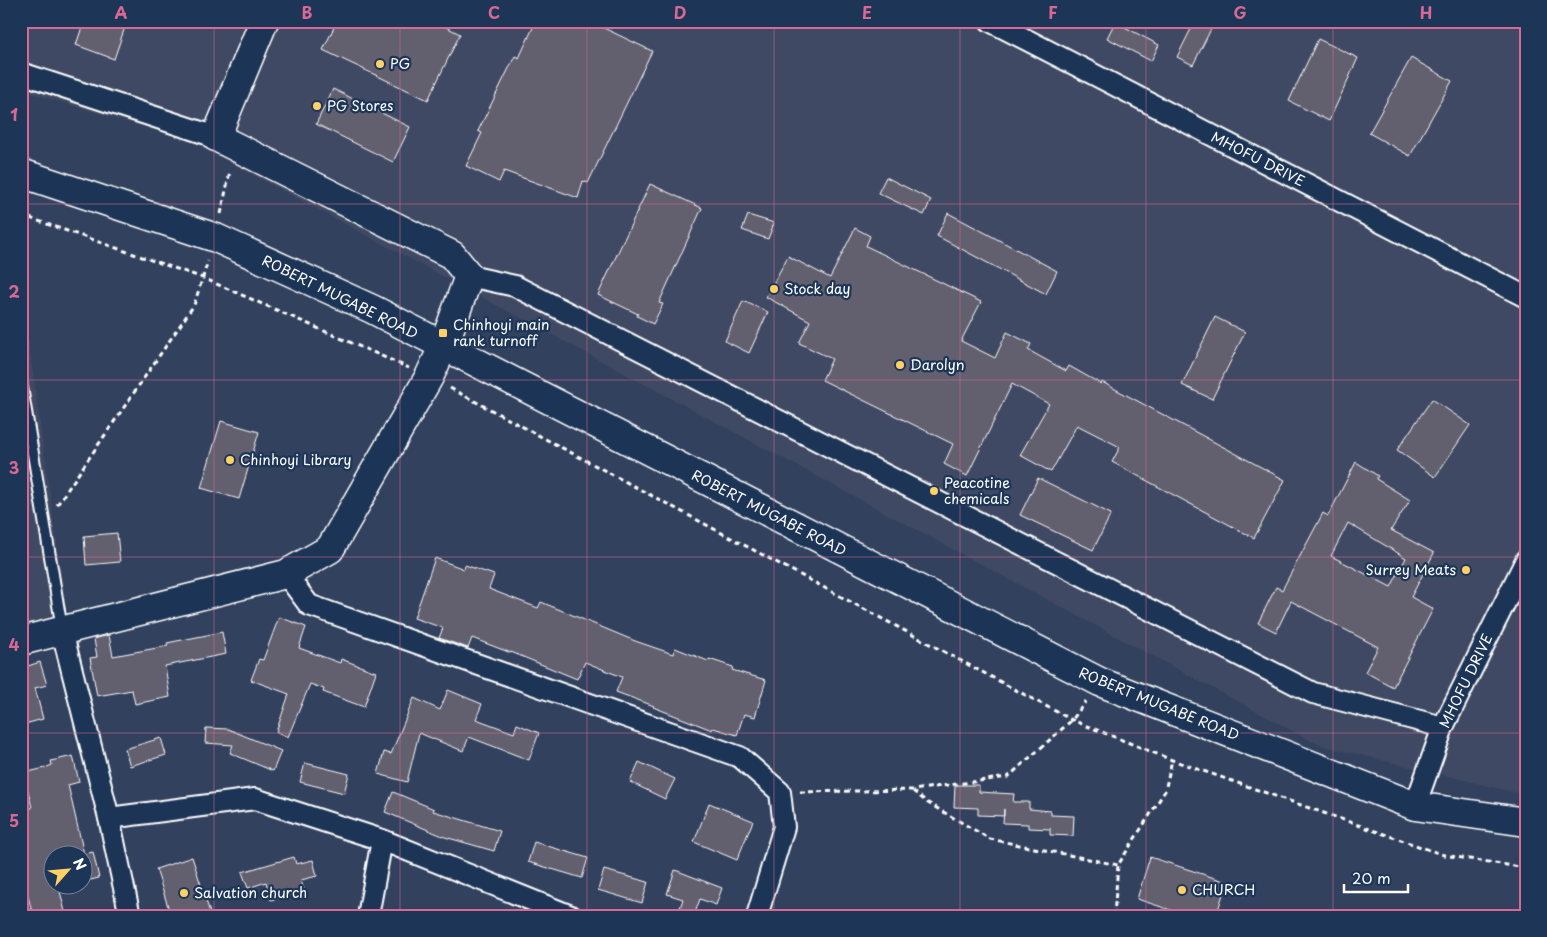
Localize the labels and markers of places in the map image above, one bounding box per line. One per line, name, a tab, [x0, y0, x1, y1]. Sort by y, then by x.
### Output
place label: PG	[390, 53, 410, 74]
marker: PG	[374, 58, 386, 70]
place label: PG Stores	[327, 95, 393, 116]
marker: PG Stores	[311, 100, 323, 112]
place label: Stock day	[784, 278, 851, 299]
marker: Stock day	[768, 283, 780, 295]
place label: Chinhoyi main rank turnoff	[453, 314, 550, 351]
marker: Chinhoyi main rank turnoff	[437, 327, 449, 339]
place label: Darolyn	[910, 354, 964, 375]
marker: Darolyn	[894, 359, 906, 371]
place label: Chinhoyi Library	[240, 449, 352, 470]
marker: Chinhoyi Library	[224, 454, 236, 466]
place label: Peacotine chemicals	[944, 472, 1010, 509]
marker: Peacotine chemicals	[928, 485, 940, 497]
place label: Surrey Meats	[1366, 559, 1456, 580]
marker: Surrey Meats	[1460, 564, 1472, 576]
place label: CHURCH	[1192, 879, 1255, 900]
place label: Salvation church	[194, 882, 307, 903]
marker: CHURCH	[1176, 884, 1188, 896]
marker: Salvation church	[178, 887, 190, 899]

